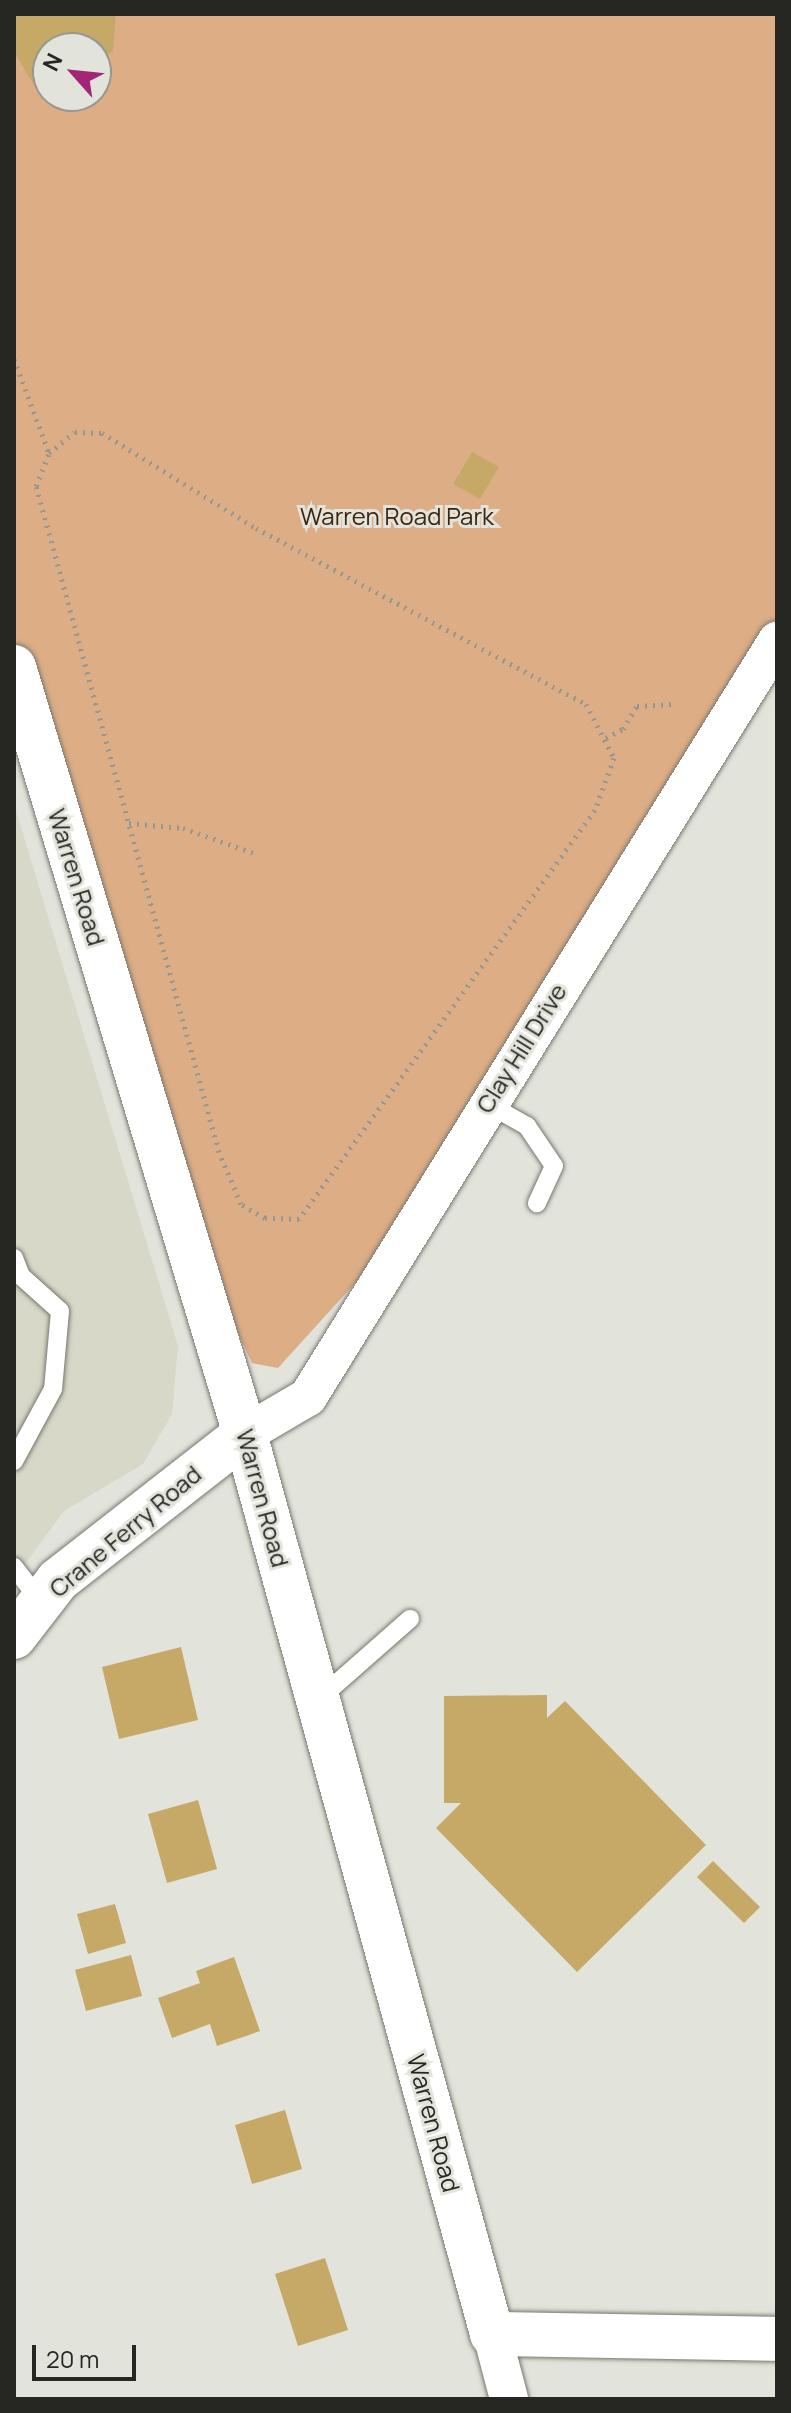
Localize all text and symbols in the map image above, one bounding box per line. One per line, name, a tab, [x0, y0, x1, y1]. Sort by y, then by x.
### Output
north arrow	[32, 32, 112, 112]
text: N	[35, 48, 69, 76]
park label: Warren Road Park	[300, 502, 494, 530]
street label: Warren Road	[43, 805, 111, 949]
street label: Clay Hill Drive	[470, 978, 572, 1118]
street label: Warren Road	[231, 1426, 295, 1570]
street label: Crane Ferry Road	[43, 1459, 207, 1603]
street label: Warren Road	[402, 2051, 466, 2195]
scale bar	[36, 2329, 140, 2379]
text: 20 m	[46, 2342, 99, 2375]

